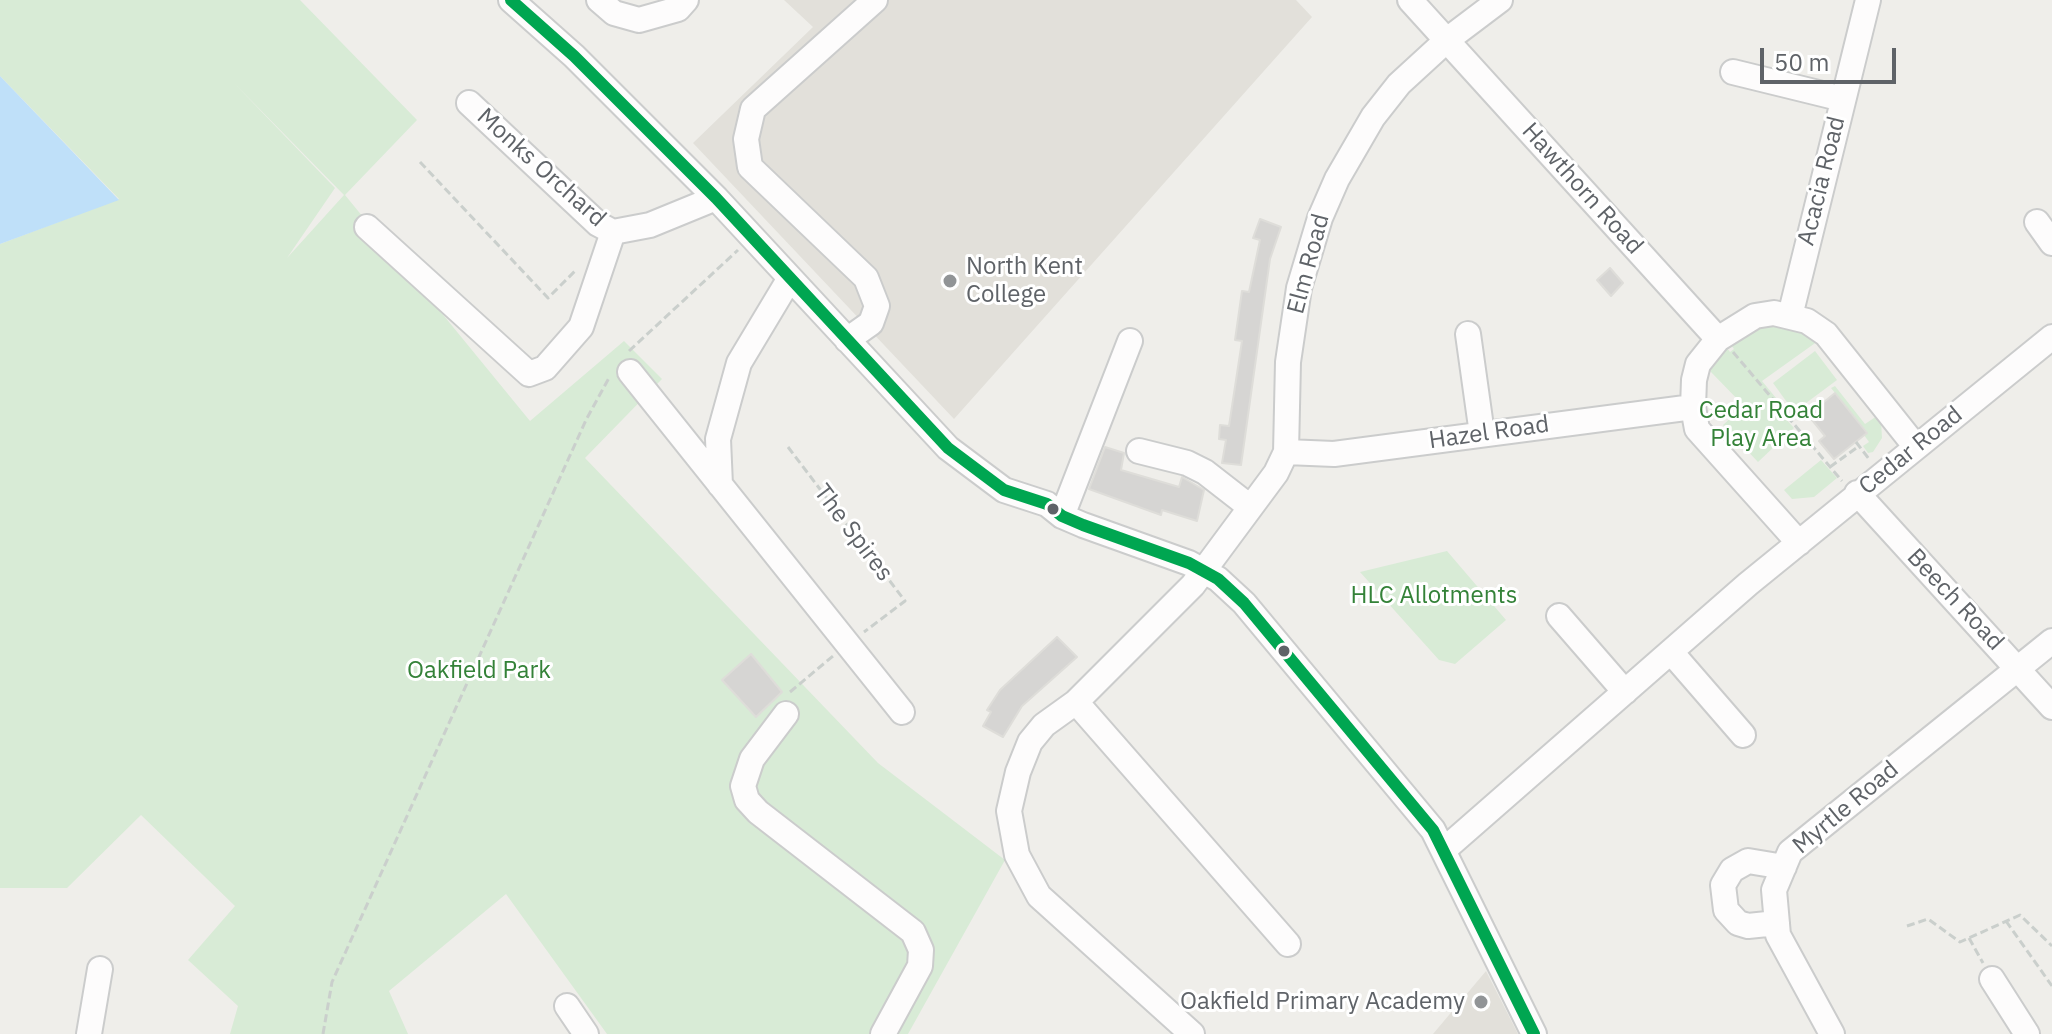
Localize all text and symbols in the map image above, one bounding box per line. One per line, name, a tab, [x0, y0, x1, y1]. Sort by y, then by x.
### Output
scale bar	[1764, 32, 1900, 82]
text: 50 m	[1774, 46, 1829, 78]
street label: Monks Orchard	[471, 103, 611, 233]
street label: Acacia Road	[1792, 113, 1852, 249]
street label: Hawthorn Road	[1515, 117, 1649, 261]
street label: Elm Road	[1282, 211, 1336, 317]
place label: North Kent College	[966, 253, 1083, 309]
marker: North Kent College	[941, 272, 959, 290]
park label: Cedar Road Play Area	[1699, 397, 1823, 453]
street label: Cedar Road	[1854, 401, 1968, 501]
street label: Hazel Road	[1427, 410, 1551, 456]
street label: The Spires	[807, 479, 899, 587]
unlabelled marker	[1045, 501, 1061, 517]
street label: Beech Road	[1901, 543, 2009, 657]
park label: HLC Allotments	[1351, 582, 1517, 610]
unlabelled marker	[1276, 643, 1292, 659]
park label: Oakfield Park	[407, 657, 551, 685]
street label: Myrtle Road	[1787, 755, 1905, 861]
place label: Oakfield Primary Academy	[1180, 988, 1465, 1016]
marker: Oakfield Primary Academy	[1472, 993, 1490, 1011]

